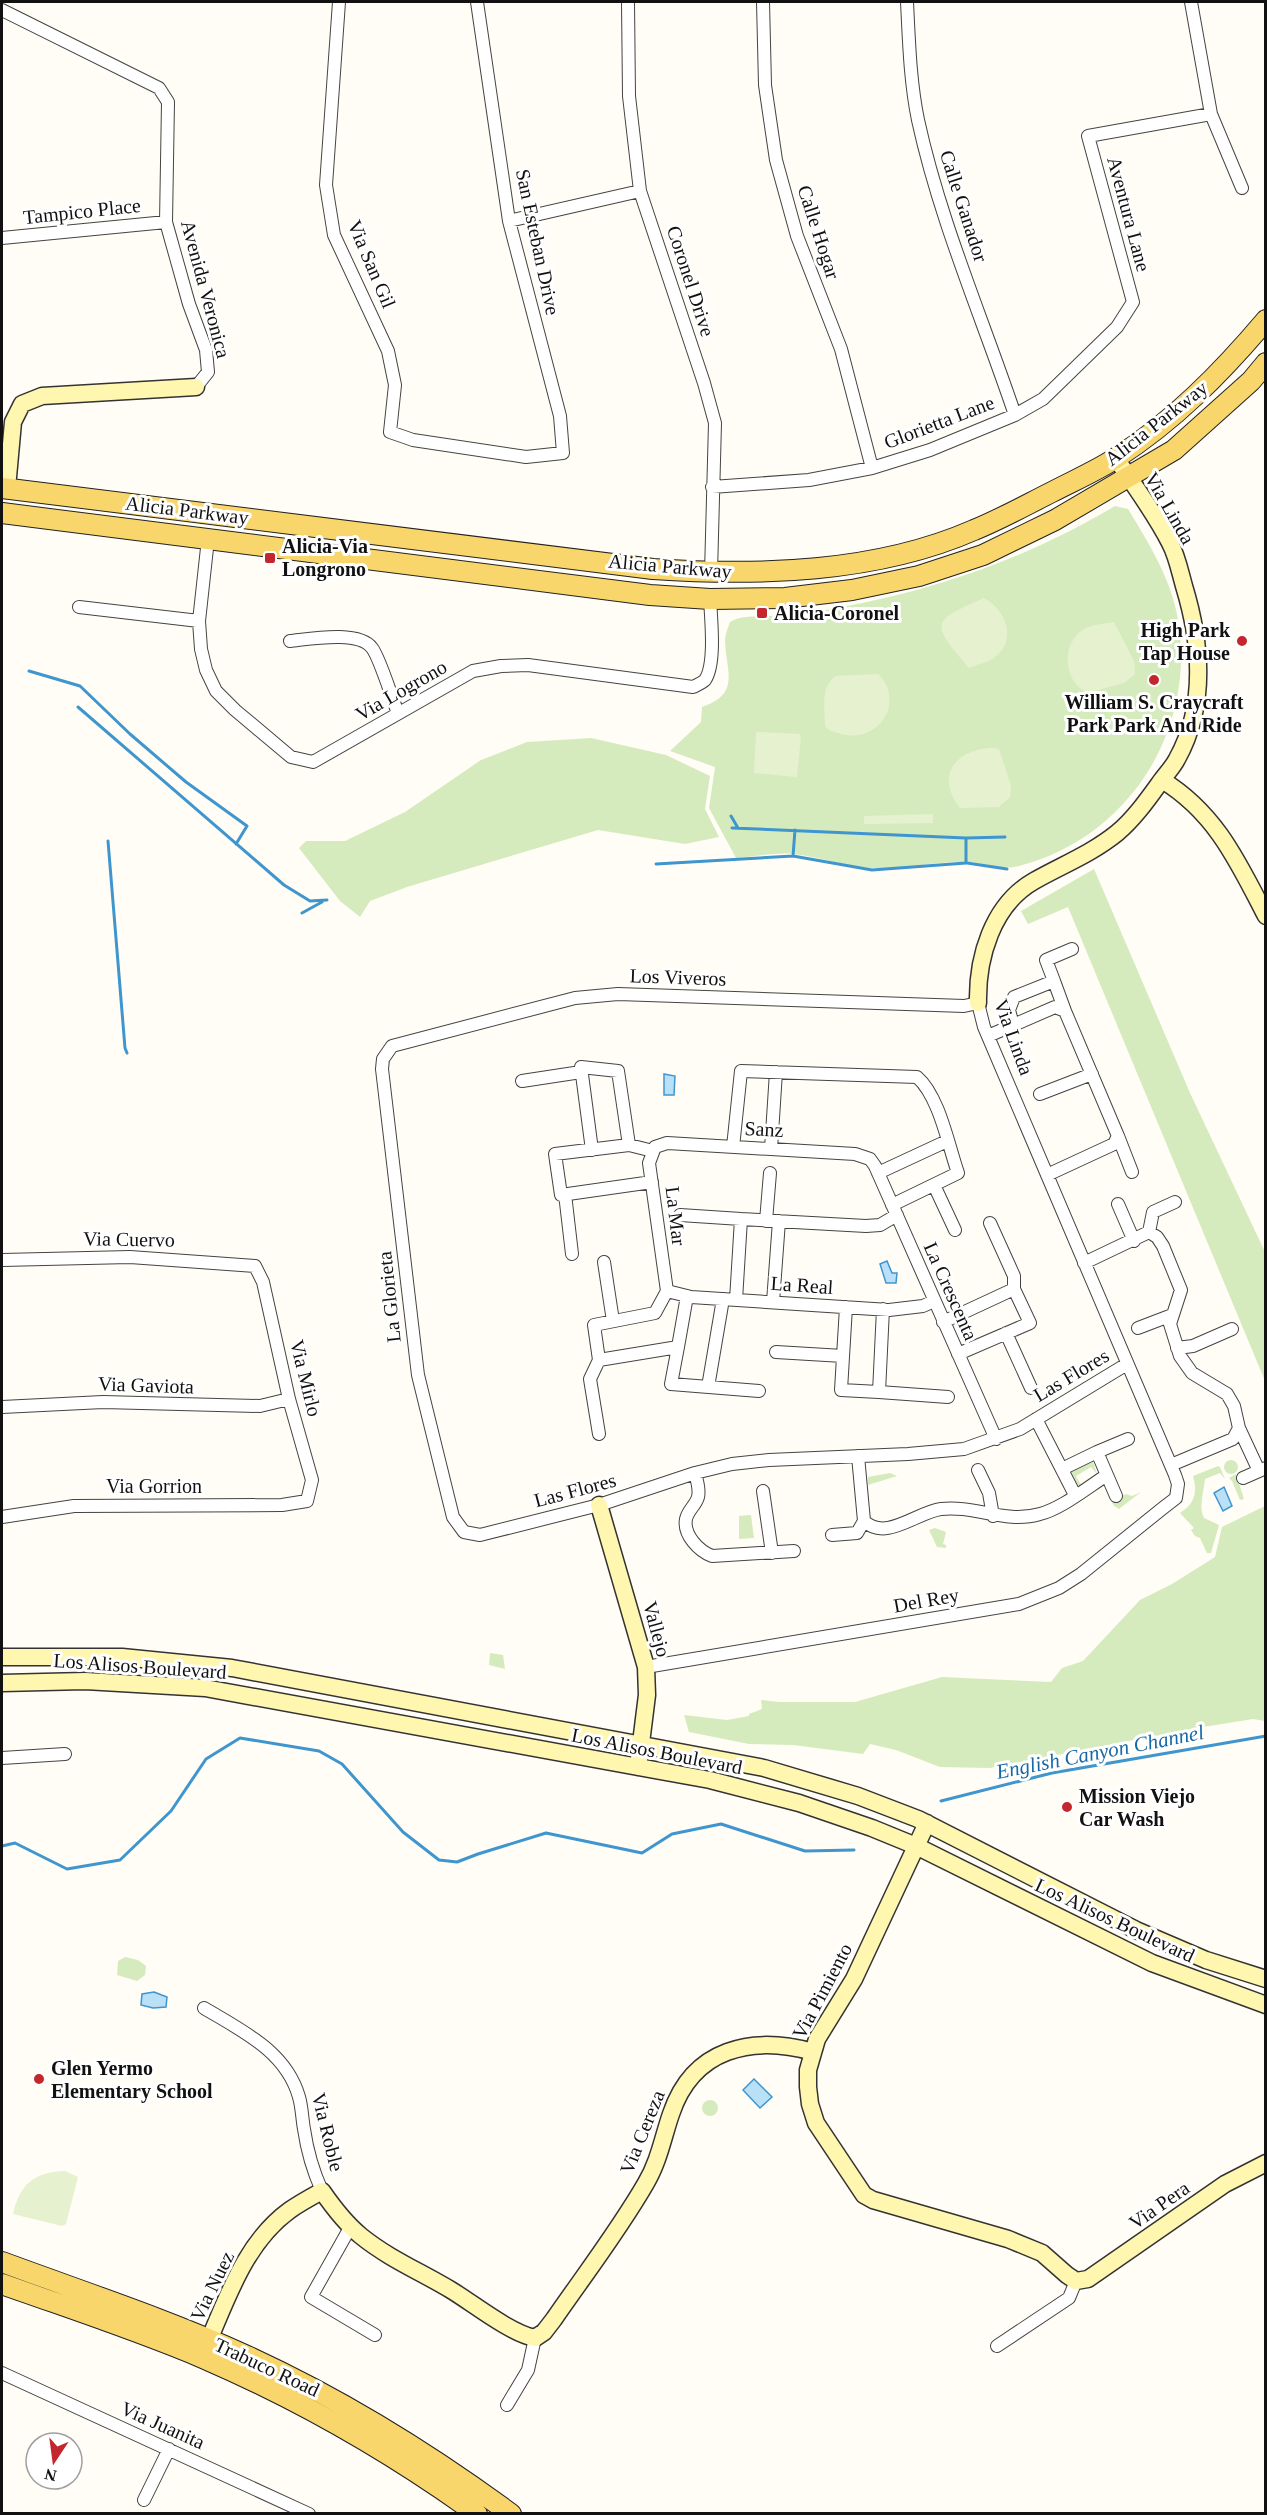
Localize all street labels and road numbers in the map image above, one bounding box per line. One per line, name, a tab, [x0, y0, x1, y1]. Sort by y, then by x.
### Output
street label: Calle Ganador	[936, 147, 992, 265]
street label: Aventura Lane	[1103, 154, 1155, 274]
street label: San Esteban Drive	[512, 167, 564, 317]
street label: Calle Hogar	[793, 182, 845, 282]
street label: Tampico Place	[22, 194, 142, 229]
street label: Via San Gil	[344, 217, 401, 312]
street label: Avenida Veronica	[177, 218, 235, 361]
street label: Coronel Drive	[663, 223, 719, 339]
street label: Alicia Parkway	[1100, 376, 1212, 471]
street label: Glorietta Lane	[881, 391, 997, 453]
street label: Via Linda	[1141, 468, 1199, 548]
street label: Alicia Parkway	[124, 492, 250, 529]
street label: Alicia Parkway	[607, 550, 733, 583]
street label: Via Logrono	[352, 655, 451, 726]
street label: Los Viveros	[629, 964, 727, 990]
street label: Via Linda	[990, 996, 1038, 1078]
street label: Sanz	[744, 1117, 784, 1141]
street label: La Mar	[661, 1185, 691, 1247]
street label: Via Cuervo	[83, 1227, 175, 1251]
street label: La Crescenta	[920, 1239, 982, 1344]
street label: La Glorieta	[373, 1250, 405, 1344]
street label: La Real	[770, 1272, 835, 1298]
street label: Via Mirlo	[286, 1337, 326, 1419]
street label: Las Flores	[1029, 1344, 1113, 1406]
street label: Via Gaviota	[98, 1372, 194, 1398]
street label: Las Flores	[532, 1468, 619, 1511]
street label: Via Gorrion	[106, 1475, 202, 1497]
street label: Del Rey	[892, 1583, 961, 1618]
street label: Vallejo	[638, 1599, 675, 1659]
street label: Los Alisos Boulevard	[53, 1649, 227, 1683]
street label: Los Alisos Boulevard	[570, 1724, 744, 1778]
street label: Los Alisos Boulevard	[1032, 1873, 1198, 1967]
street label: Via Pimiento	[788, 1940, 856, 2042]
street label: Via Cereza	[615, 2087, 669, 2177]
street label: Via Roble	[308, 2090, 348, 2174]
street label: Via Pera	[1125, 2176, 1193, 2234]
street label: Via Nuez	[186, 2247, 238, 2324]
street label: Trabuco Road	[211, 2333, 323, 2401]
street label: Via Juanita	[118, 2397, 208, 2453]

